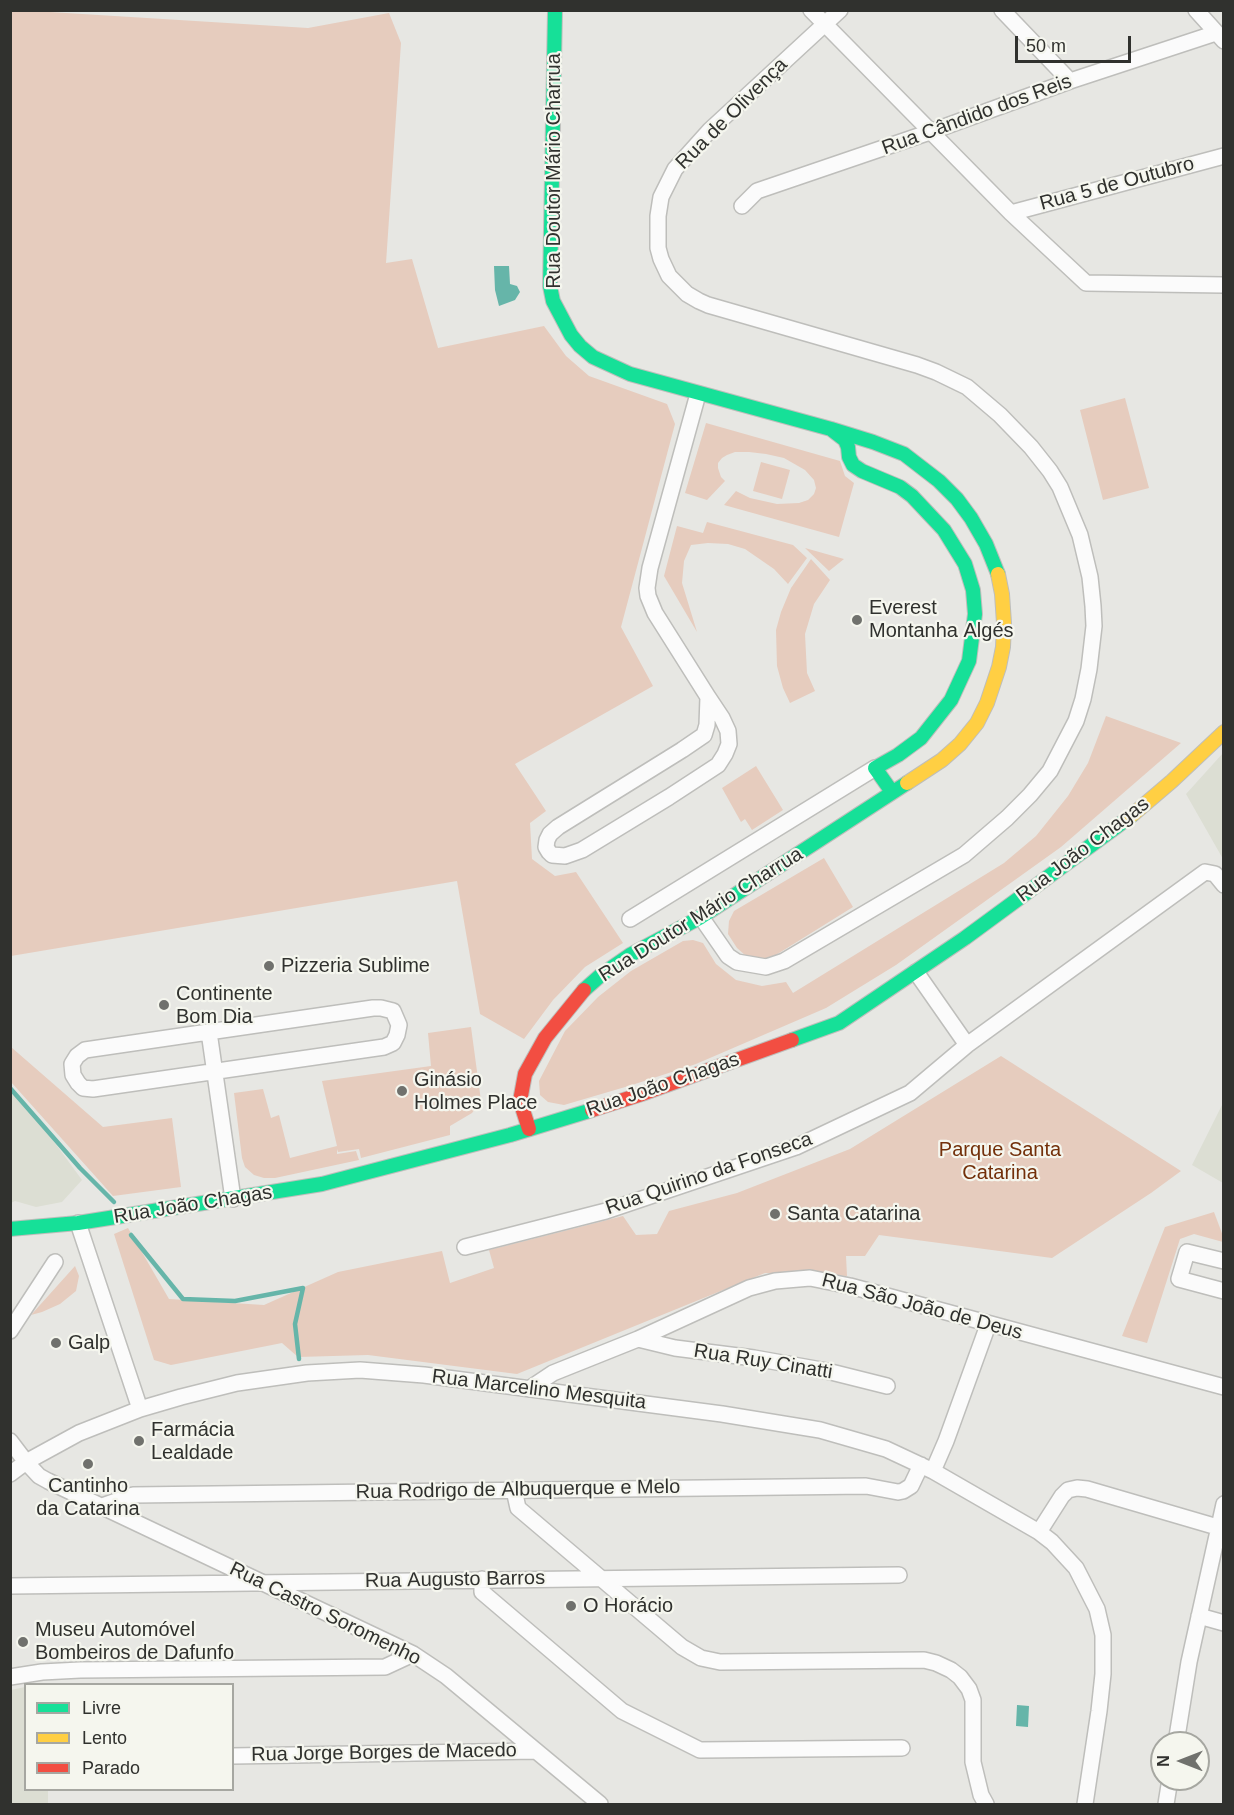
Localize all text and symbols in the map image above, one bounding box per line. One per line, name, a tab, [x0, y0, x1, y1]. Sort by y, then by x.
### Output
scale bar	[1018, 24, 1134, 62]
text: 50 m	[1026, 36, 1066, 56]
street label: Rua Doutor Mário Charrua	[542, 53, 566, 289]
street label: Rua de Olivença	[671, 53, 793, 175]
street label: Rua Cândido dos Reis	[879, 70, 1075, 160]
street label: Rua 5 de Outubro	[1037, 152, 1197, 216]
place label: Everest Montanha Algés	[869, 596, 1014, 643]
marker: Everest Montanha Algés	[850, 613, 864, 627]
street label: Rua João Chagas	[1012, 792, 1154, 908]
street label: Rua Doutor Mário Charrua	[595, 842, 807, 988]
place label: Pizzeria Sublime	[281, 954, 430, 978]
marker: Pizzeria Sublime	[262, 959, 276, 973]
place label: Continente Bom Dia	[176, 982, 273, 1029]
marker: Continente Bom Dia	[157, 998, 171, 1012]
street label: Rua João Chagas	[583, 1048, 743, 1122]
place label: Ginásio Holmes Place	[414, 1068, 537, 1115]
marker: Ginásio Holmes Place	[395, 1084, 409, 1098]
street label: Rua Quirino da Fonseca	[603, 1127, 815, 1221]
park label: Parque Santa Catarina	[939, 1138, 1061, 1185]
street label: Rua João Chagas	[112, 1181, 274, 1229]
place label: Santa Catarina	[787, 1202, 920, 1226]
marker: Santa Catarina	[768, 1207, 782, 1221]
street label: Rua São João de Deus	[819, 1269, 1025, 1345]
place label: Galp	[68, 1331, 110, 1355]
marker: Galp	[49, 1336, 63, 1350]
street label: Rua Ruy Cinatti	[692, 1339, 834, 1385]
street label: Rua Marcelino Mesquita	[431, 1365, 647, 1415]
place label: Farmácia Lealdade	[151, 1418, 234, 1465]
marker: Farmácia Lealdade	[132, 1434, 146, 1448]
marker: Cantinho da Catarina	[81, 1457, 95, 1471]
place label: Cantinho da Catarina	[36, 1474, 140, 1521]
street label: Rua Rodrigo de Albuquerque e Melo	[355, 1475, 681, 1505]
street label: Rua Castro Soromenho	[225, 1557, 425, 1671]
street label: Rua Augusto Barros	[365, 1566, 545, 1594]
place label: O Horácio	[583, 1594, 673, 1618]
marker: O Horácio	[564, 1599, 578, 1613]
place label: Museu Automóvel Bombeiros de Dafunfo	[35, 1618, 234, 1665]
marker: Museu Automóvel Bombeiros de Dafunfo	[16, 1635, 30, 1649]
legend	[24, 1683, 234, 1791]
text: Livre	[82, 1698, 121, 1718]
text: Lento	[82, 1728, 127, 1748]
north arrow	[1150, 1731, 1210, 1791]
street label: Rua Jorge Borges de Macedo	[251, 1739, 517, 1767]
text: N	[1155, 1755, 1172, 1767]
text: Parado	[82, 1758, 140, 1778]

